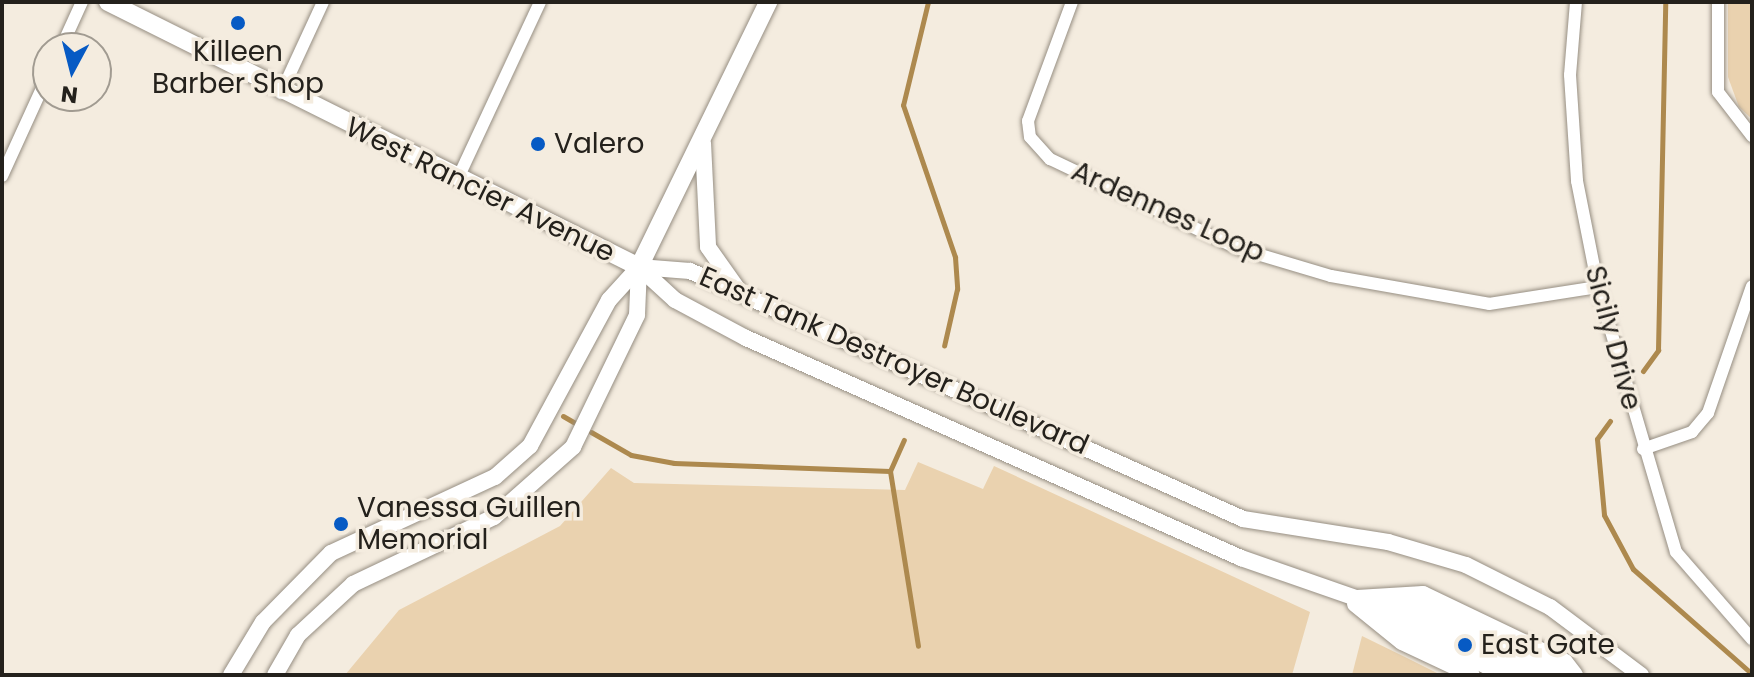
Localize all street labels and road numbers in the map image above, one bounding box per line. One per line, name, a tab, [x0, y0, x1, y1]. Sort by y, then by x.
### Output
street label: West Rancier Avenue	[340, 110, 620, 270]
street label: Ardennes Loop	[1066, 154, 1270, 270]
street label: East Tank Destroyer Boulevard	[694, 260, 1094, 462]
street label: Sicily Drive	[1578, 262, 1648, 414]

